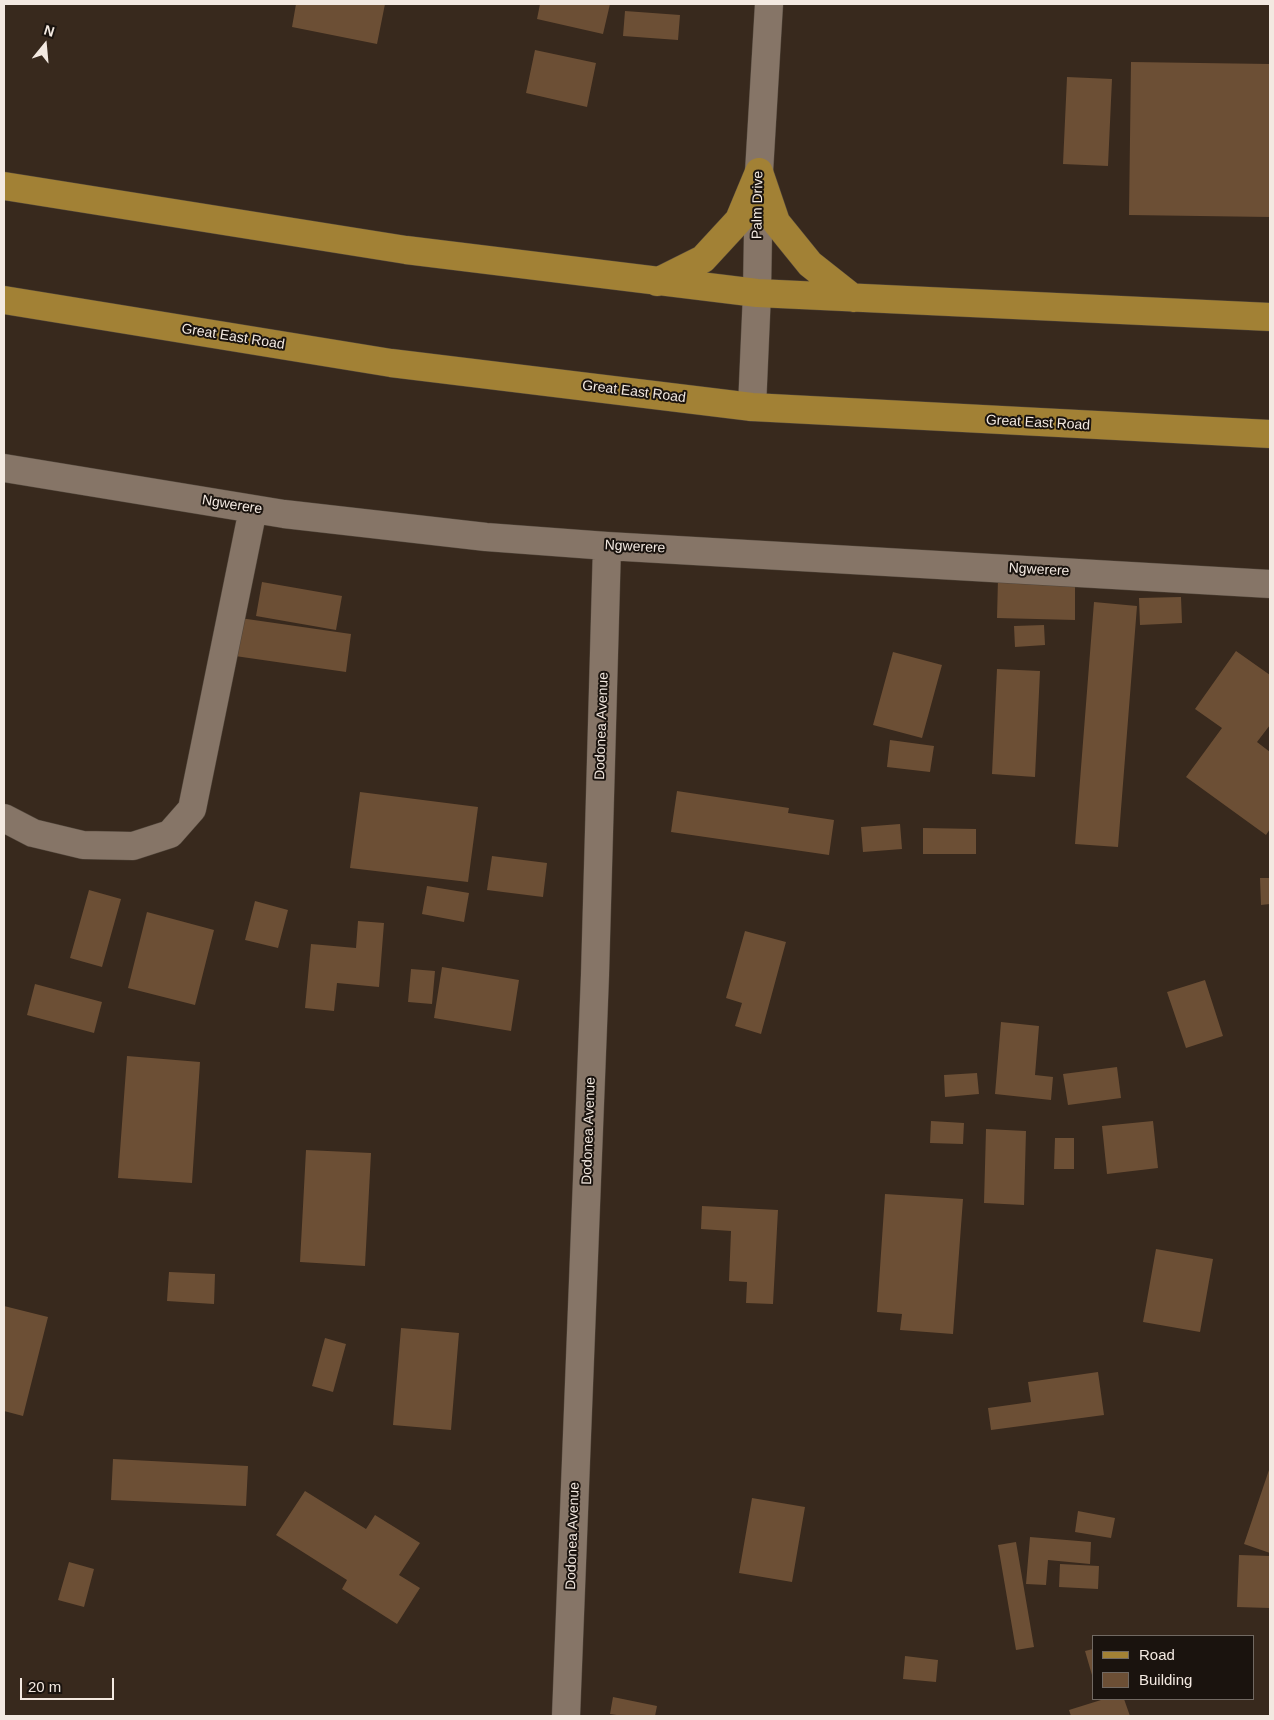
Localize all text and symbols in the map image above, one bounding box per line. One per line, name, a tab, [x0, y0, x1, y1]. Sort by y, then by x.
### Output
north arrow	[20, 20, 70, 70]
text: N	[42, 22, 57, 40]
street label: Palm Drive	[749, 171, 767, 239]
street label: Great East Road	[180, 321, 286, 353]
street label: Great East Road	[581, 377, 687, 407]
street label: Great East Road	[985, 412, 1091, 434]
street label: Ngwerere	[201, 492, 263, 518]
street label: Ngwerere	[604, 537, 666, 557]
street label: Ngwerere	[1008, 560, 1070, 580]
street label: Dodonea Avenue	[592, 672, 612, 780]
street label: Dodonea Avenue	[579, 1077, 599, 1185]
street label: Dodonea Avenue	[563, 1482, 583, 1590]
legend	[1092, 1635, 1254, 1700]
text: Road	[1139, 1646, 1175, 1663]
scale bar	[22, 1668, 116, 1700]
text: Building	[1139, 1671, 1192, 1688]
text: 20 m	[28, 1678, 61, 1695]

